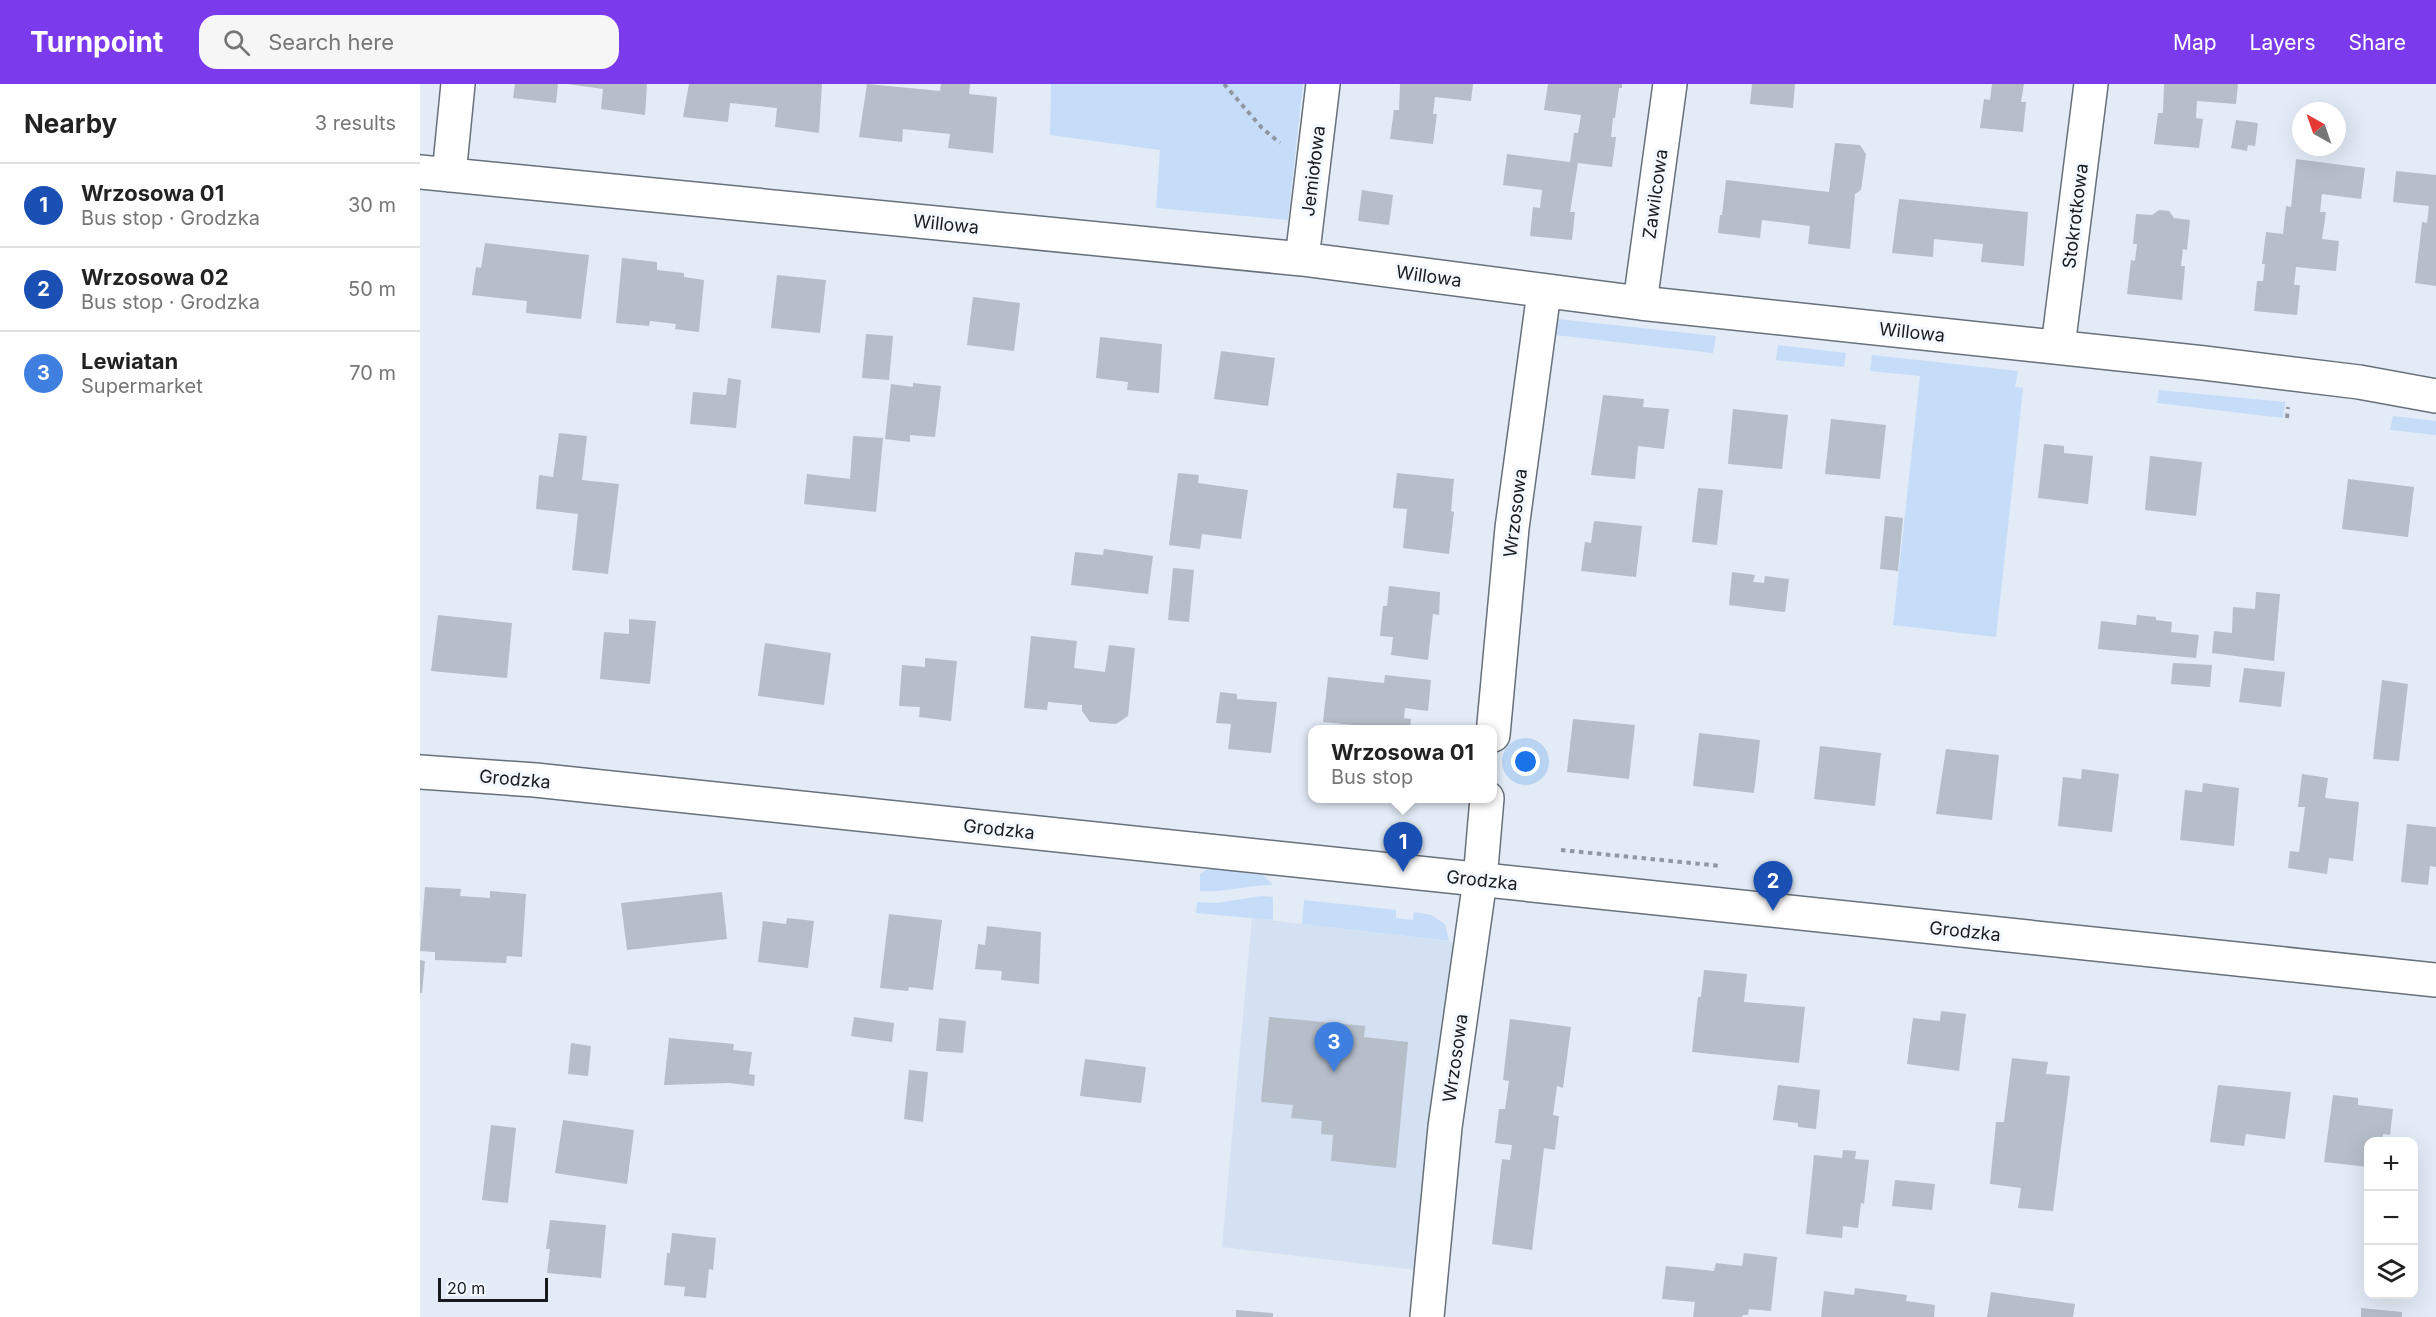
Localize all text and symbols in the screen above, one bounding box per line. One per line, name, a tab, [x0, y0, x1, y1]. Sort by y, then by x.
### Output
search box	[199, 15, 619, 69]
text: Turnpoint	[30, 25, 163, 59]
icon: search	[220, 26, 253, 59]
text: Search here	[268, 29, 394, 55]
text: Map	[2173, 30, 2217, 55]
text: Layers	[2250, 30, 2316, 55]
text: Share	[2349, 30, 2406, 55]
north arrow	[2292, 102, 2346, 156]
text: Nearby	[24, 108, 117, 139]
text: 3 results	[315, 111, 396, 135]
street label: Jemiołowa	[1297, 124, 1329, 218]
street label: Zawilcowa	[1638, 148, 1672, 240]
street label: Stokrotkowa	[2058, 162, 2092, 270]
text: Wrzosowa 01	[81, 180, 224, 206]
text: 1	[39, 193, 48, 217]
text: 30 m	[348, 193, 396, 217]
text: Bus stop · Grodzka	[81, 206, 260, 230]
street label: Willowa	[912, 210, 980, 238]
street label: Willowa	[1395, 261, 1463, 291]
text: Wrzosowa 02	[81, 264, 229, 290]
text: 2	[37, 277, 50, 301]
text: 50 m	[348, 277, 396, 301]
text: Bus stop · Grodzka	[81, 290, 260, 314]
street label: Willowa	[1878, 318, 1946, 346]
text: Lewiatan	[81, 348, 178, 374]
text: 3	[37, 361, 50, 385]
text: 70 m	[349, 361, 396, 385]
text: Supermarket	[81, 374, 203, 398]
street label: Wrzosowa	[1499, 467, 1531, 559]
popup	[1308, 725, 1497, 803]
text: Wrzosowa 01	[1331, 739, 1474, 765]
your location	[1511, 747, 1540, 776]
street label: Grodzka	[478, 765, 552, 793]
text: Bus stop	[1331, 765, 1413, 789]
street label: Grodzka	[962, 815, 1036, 843]
pin: 1	[1384, 822, 1422, 872]
pin: 2	[1754, 862, 1792, 911]
street label: Grodzka	[1445, 866, 1519, 894]
street label: Grodzka	[1928, 917, 2002, 945]
street label: Wrzosowa	[1438, 1012, 1472, 1104]
pin: 3	[1314, 1022, 1354, 1072]
map controls	[2364, 1137, 2418, 1299]
button: +	[2364, 1137, 2418, 1191]
button: −	[2364, 1191, 2418, 1245]
button: layers	[2364, 1245, 2418, 1299]
scale bar	[438, 1275, 548, 1302]
text: 20 m	[447, 1278, 485, 1298]

